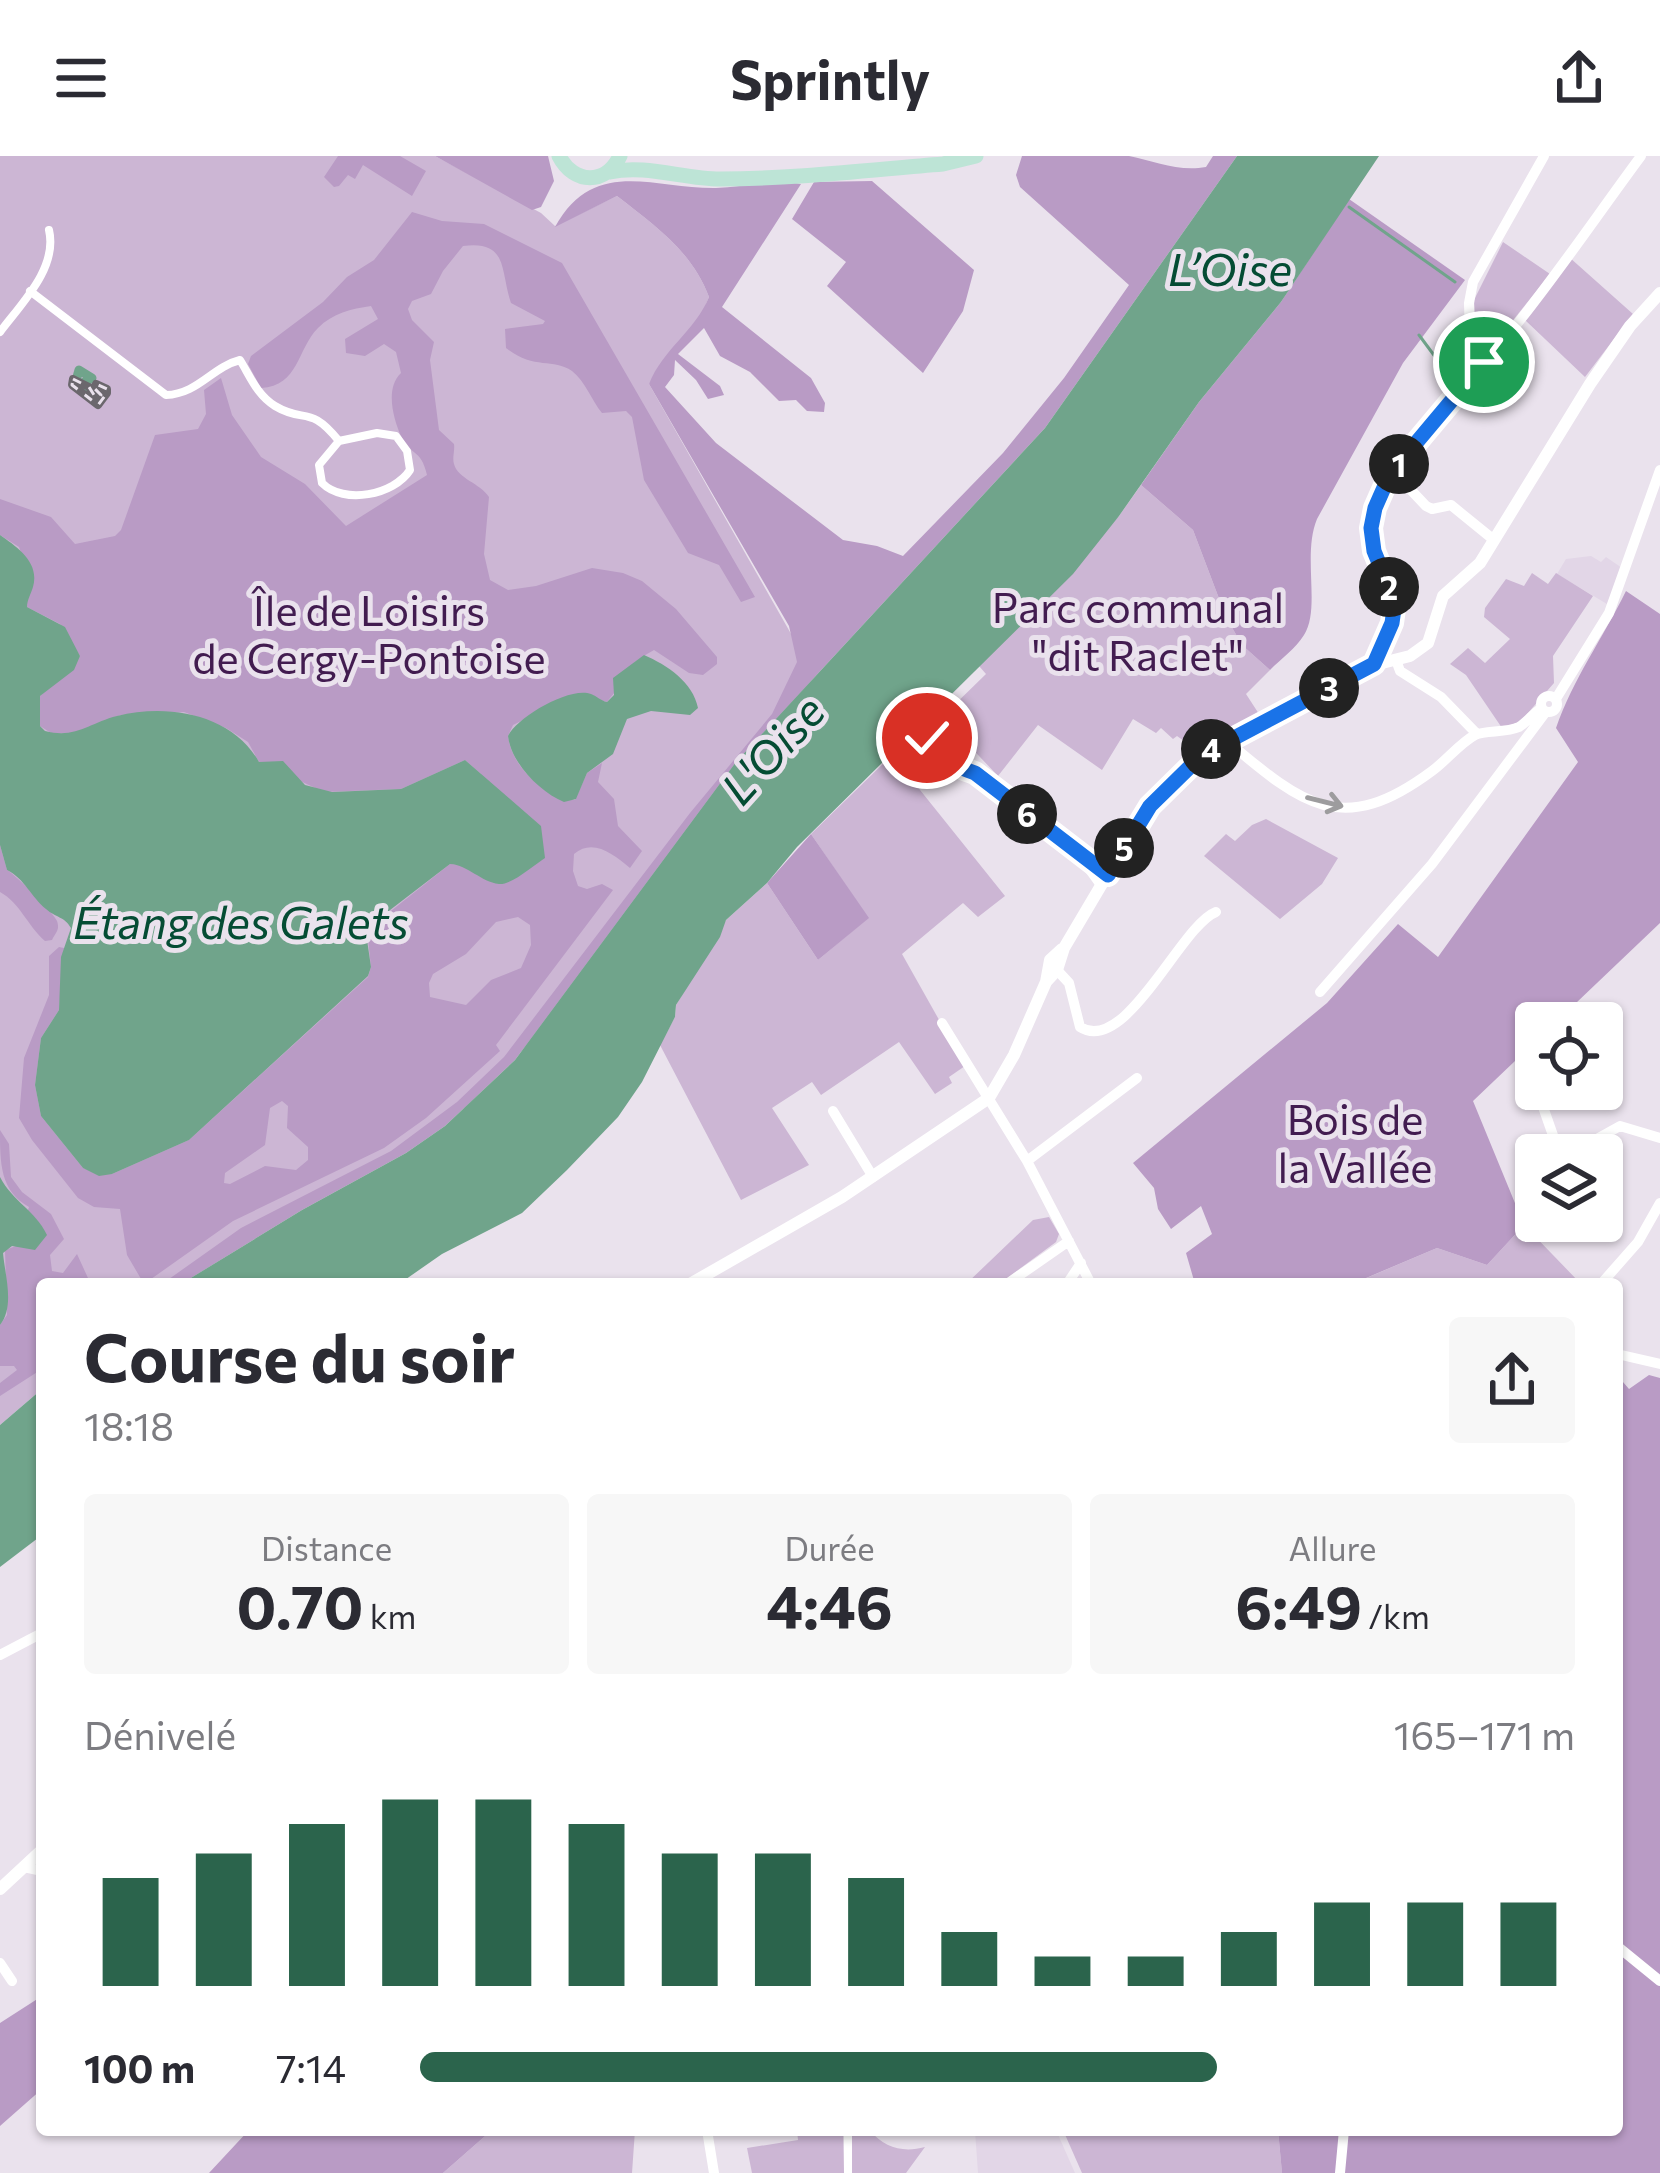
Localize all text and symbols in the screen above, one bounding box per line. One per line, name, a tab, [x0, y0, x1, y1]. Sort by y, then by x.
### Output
icon: menu	[48, 45, 114, 111]
text: Sprintly	[730, 45, 930, 111]
icon: share	[1546, 45, 1612, 111]
water label: L’Oise	[1168, 240, 1292, 295]
pin	[1433, 311, 1535, 413]
icon: arrive	[1451, 329, 1517, 395]
pin: 1	[1369, 434, 1429, 494]
text: 1	[1392, 443, 1406, 484]
pin: 2	[1359, 557, 1419, 617]
text: 2	[1380, 566, 1398, 607]
park label: Parc communal "dit Raclet"	[992, 580, 1284, 680]
park label: Île de Loisirs de Cergy-Pontoise	[192, 583, 546, 683]
pin: 3	[1299, 658, 1359, 718]
text: 3	[1319, 667, 1339, 708]
water label: L'Oise	[708, 683, 834, 814]
pin	[876, 687, 978, 789]
icon: check	[894, 705, 960, 771]
pin: 4	[1181, 719, 1241, 779]
text: 4	[1201, 728, 1221, 769]
pin: 6	[997, 784, 1057, 844]
text: 6	[1017, 793, 1037, 834]
one-way arrow	[1305, 793, 1343, 815]
pin: 5	[1094, 818, 1154, 878]
text: 5	[1114, 827, 1134, 868]
water label: Étang des Galets	[73, 893, 409, 948]
map controls	[1515, 1002, 1623, 1242]
button: locate	[1515, 1002, 1623, 1110]
park label: Bois de la Vallée	[1278, 1092, 1432, 1192]
button: layers	[1515, 1134, 1623, 1242]
text: Course du soir	[84, 1315, 515, 1396]
button: share	[1449, 1317, 1575, 1443]
text: 18:18	[84, 1401, 174, 1449]
text: Distance	[261, 1527, 392, 1568]
text: Durée	[784, 1527, 875, 1568]
text: Allure	[1289, 1527, 1377, 1568]
text: 0.70	[237, 1568, 363, 1641]
text: 4:46	[766, 1568, 893, 1641]
text: 6:49	[1235, 1568, 1362, 1641]
text: km	[363, 1595, 416, 1636]
text: /km	[1362, 1595, 1430, 1636]
text: Dénivelé	[84, 1710, 236, 1758]
text: 165–171 m	[1394, 1710, 1575, 1758]
text: 100 m	[84, 2043, 195, 2091]
text: 7:14	[276, 2043, 346, 2091]

